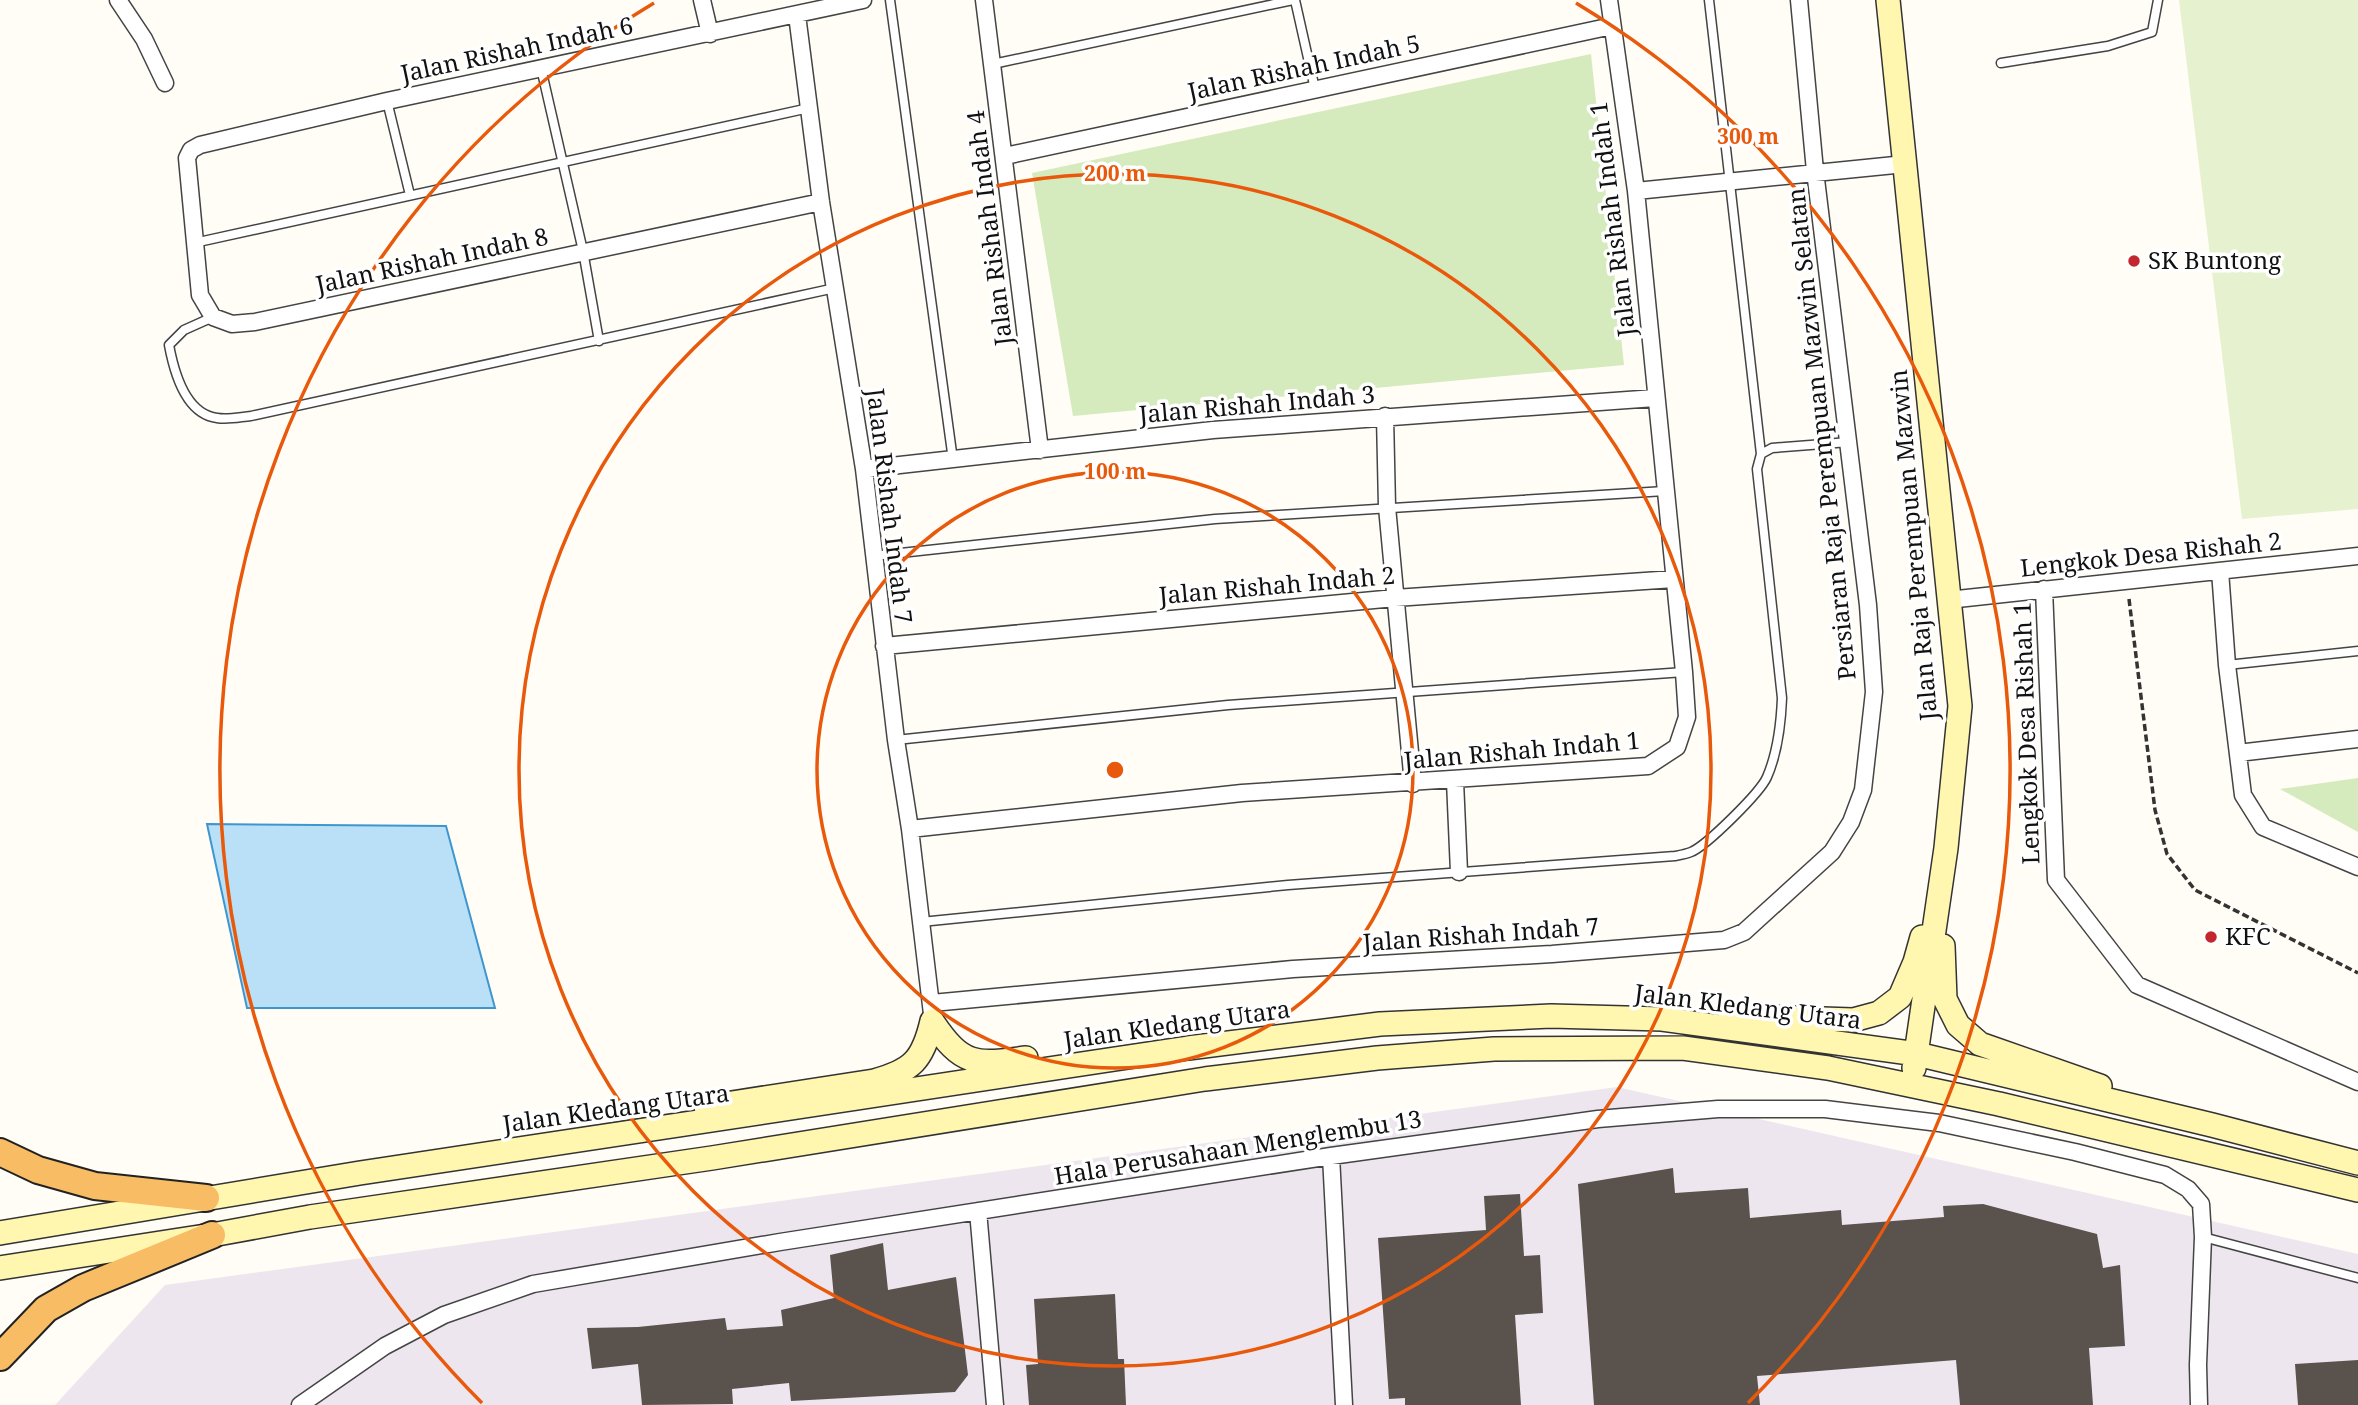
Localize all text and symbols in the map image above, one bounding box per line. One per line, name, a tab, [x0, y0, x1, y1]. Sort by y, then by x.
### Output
street label: Jalan Rishah Indah 6	[397, 8, 636, 89]
street label: Jalan Rishah Indah 5	[1184, 26, 1423, 107]
street label: Jalan Rishah Indah 1	[1581, 100, 1642, 340]
street label: Jalan Rishah Indah 4	[958, 108, 1019, 349]
text: 300 m	[1717, 122, 1779, 150]
text: 200 m	[1084, 159, 1146, 187]
street label: Persiaran Raja Perempuan Mazwin Selatan	[1778, 186, 1863, 682]
street label: Jalan Rishah Indah 8	[312, 219, 551, 300]
place label: SK Buntong	[2148, 243, 2281, 276]
marker: SK Buntong	[2126, 253, 2142, 269]
street label: Jalan Raja Perempuan Mazwin	[1881, 368, 1944, 723]
street label: Jalan Rishah Indah 3	[1137, 377, 1376, 430]
street label: Jalan Rishah Indah 7	[860, 385, 921, 625]
text: 100 m	[1084, 457, 1146, 485]
street label: Lengkok Desa Rishah 2	[2019, 523, 2283, 584]
street label: Jalan Rishah Indah 2	[1157, 558, 1396, 611]
street label: Lengkok Desa Rishah 1	[2004, 601, 2047, 865]
street label: Jalan Rishah Indah 1	[1402, 723, 1641, 776]
centre of rings	[1103, 758, 1127, 782]
street label: Jalan Rishah Indah 7	[1361, 909, 1600, 958]
place label: KFC	[2225, 919, 2271, 952]
marker: KFC	[2203, 929, 2219, 945]
street label: Jalan Kledang Utara	[1632, 975, 1863, 1036]
street label: Jalan Kledang Utara	[1061, 991, 1292, 1056]
street label: Jalan Kledang Utara	[500, 1075, 731, 1140]
street label: Hala Perusahaan Menglembu 13	[1052, 1101, 1424, 1192]

